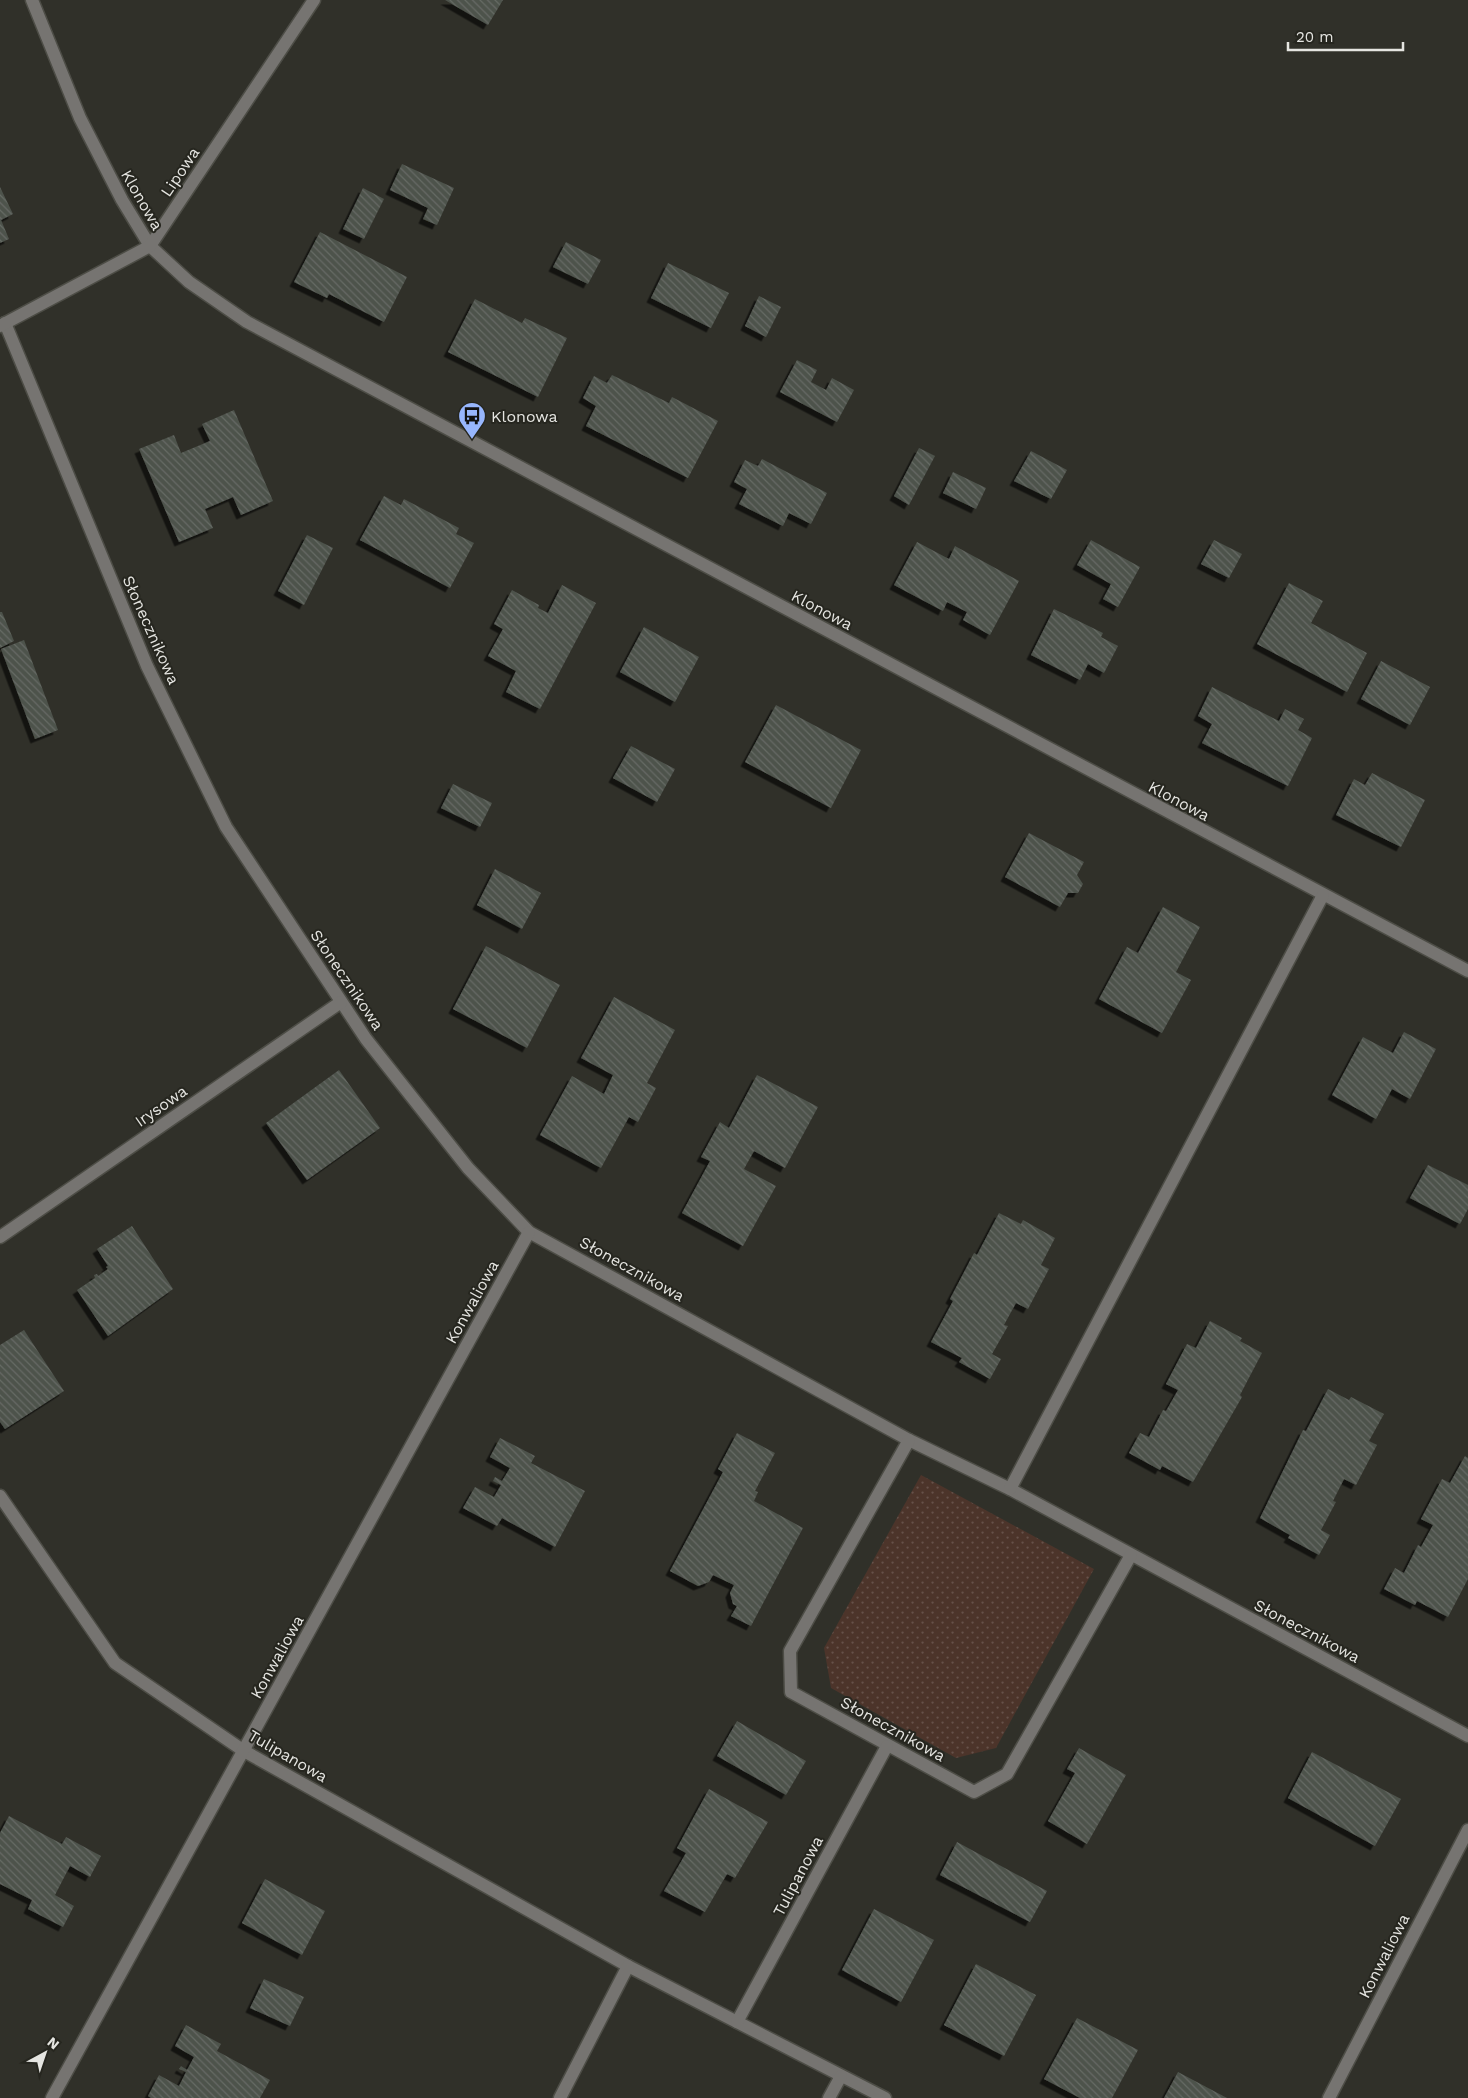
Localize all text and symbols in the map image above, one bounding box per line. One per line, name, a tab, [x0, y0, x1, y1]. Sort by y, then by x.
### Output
scale bar	[1288, 20, 1403, 52]
text: 20 m	[1296, 28, 1334, 46]
street label: Lipowa	[157, 144, 203, 200]
street label: Klonowa	[117, 166, 167, 234]
bus stop icon: Klonowa	[457, 401, 487, 440]
place label: Klonowa	[491, 407, 558, 426]
street label: Słonecznikowa	[119, 573, 183, 687]
street label: Klonowa	[788, 586, 856, 634]
street label: Klonowa	[1145, 777, 1213, 825]
street label: Słonecznikowa	[306, 926, 388, 1034]
street label: Irysowa	[131, 1081, 191, 1131]
street label: Słonecznikowa	[576, 1232, 688, 1306]
street label: Konwaliowa	[441, 1257, 503, 1347]
street label: Słonecznikowa	[1251, 1595, 1363, 1667]
street label: Konwaliowa	[246, 1612, 308, 1702]
street label: Słonecznikowa	[837, 1692, 949, 1766]
street label: Tulipanowa	[245, 1726, 331, 1786]
street label: Tulipanowa	[769, 1833, 827, 1919]
street label: Konwaliowa	[1355, 1911, 1413, 2001]
north arrow	[20, 2028, 70, 2078]
text: N	[44, 2034, 62, 2053]

